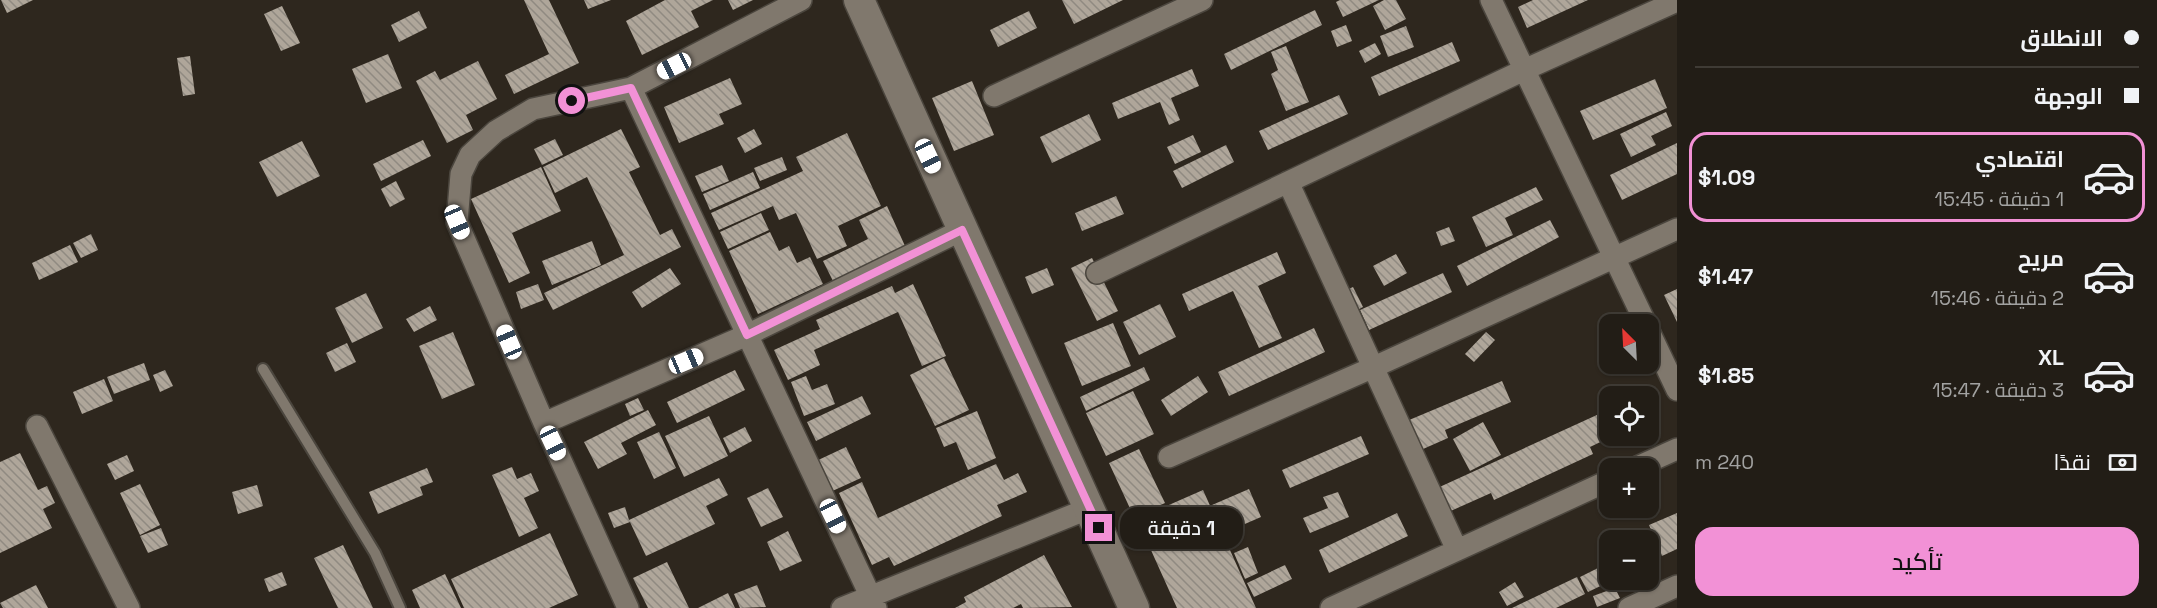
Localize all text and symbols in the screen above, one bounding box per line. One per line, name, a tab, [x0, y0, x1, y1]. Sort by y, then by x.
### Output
text: الانطلاق	[2020, 24, 2103, 52]
car	[654, 50, 694, 82]
text: الوجهة	[2034, 82, 2103, 110]
route start	[558, 87, 585, 114]
car	[912, 136, 944, 176]
text: اقتصادي	[1975, 145, 2064, 173]
icon: car	[2082, 150, 2136, 204]
text: $1.09	[1698, 163, 1755, 191]
text: 1 دقيقة · 15:45	[1935, 186, 2064, 212]
car	[442, 202, 472, 242]
text: مريح	[2018, 244, 2064, 272]
icon: car	[2082, 249, 2136, 303]
text: $1.47	[1698, 262, 1753, 290]
text: 2 دقيقة · 15:46	[1931, 285, 2064, 311]
north arrow	[1599, 314, 1659, 374]
map controls	[1599, 314, 1659, 590]
car	[494, 322, 524, 362]
text: XL	[2038, 343, 2064, 371]
car	[666, 346, 706, 376]
icon: car	[2082, 348, 2136, 402]
text: $1.85	[1698, 361, 1754, 389]
text: 3 دقيقة · 15:47	[1932, 377, 2064, 403]
button: locate	[1599, 386, 1659, 446]
car	[537, 423, 569, 463]
icon: cash	[2106, 446, 2139, 479]
text: نقدًا	[2053, 448, 2091, 476]
text: 240 m	[1695, 449, 1754, 475]
button: +	[1599, 458, 1659, 518]
car	[817, 496, 849, 536]
callout: 1 دقيقة	[1120, 507, 1243, 549]
route end	[1085, 514, 1112, 541]
text: 1 دقيقة	[1148, 515, 1215, 541]
button: تأكيد	[1695, 527, 2139, 596]
button: −	[1599, 530, 1659, 590]

